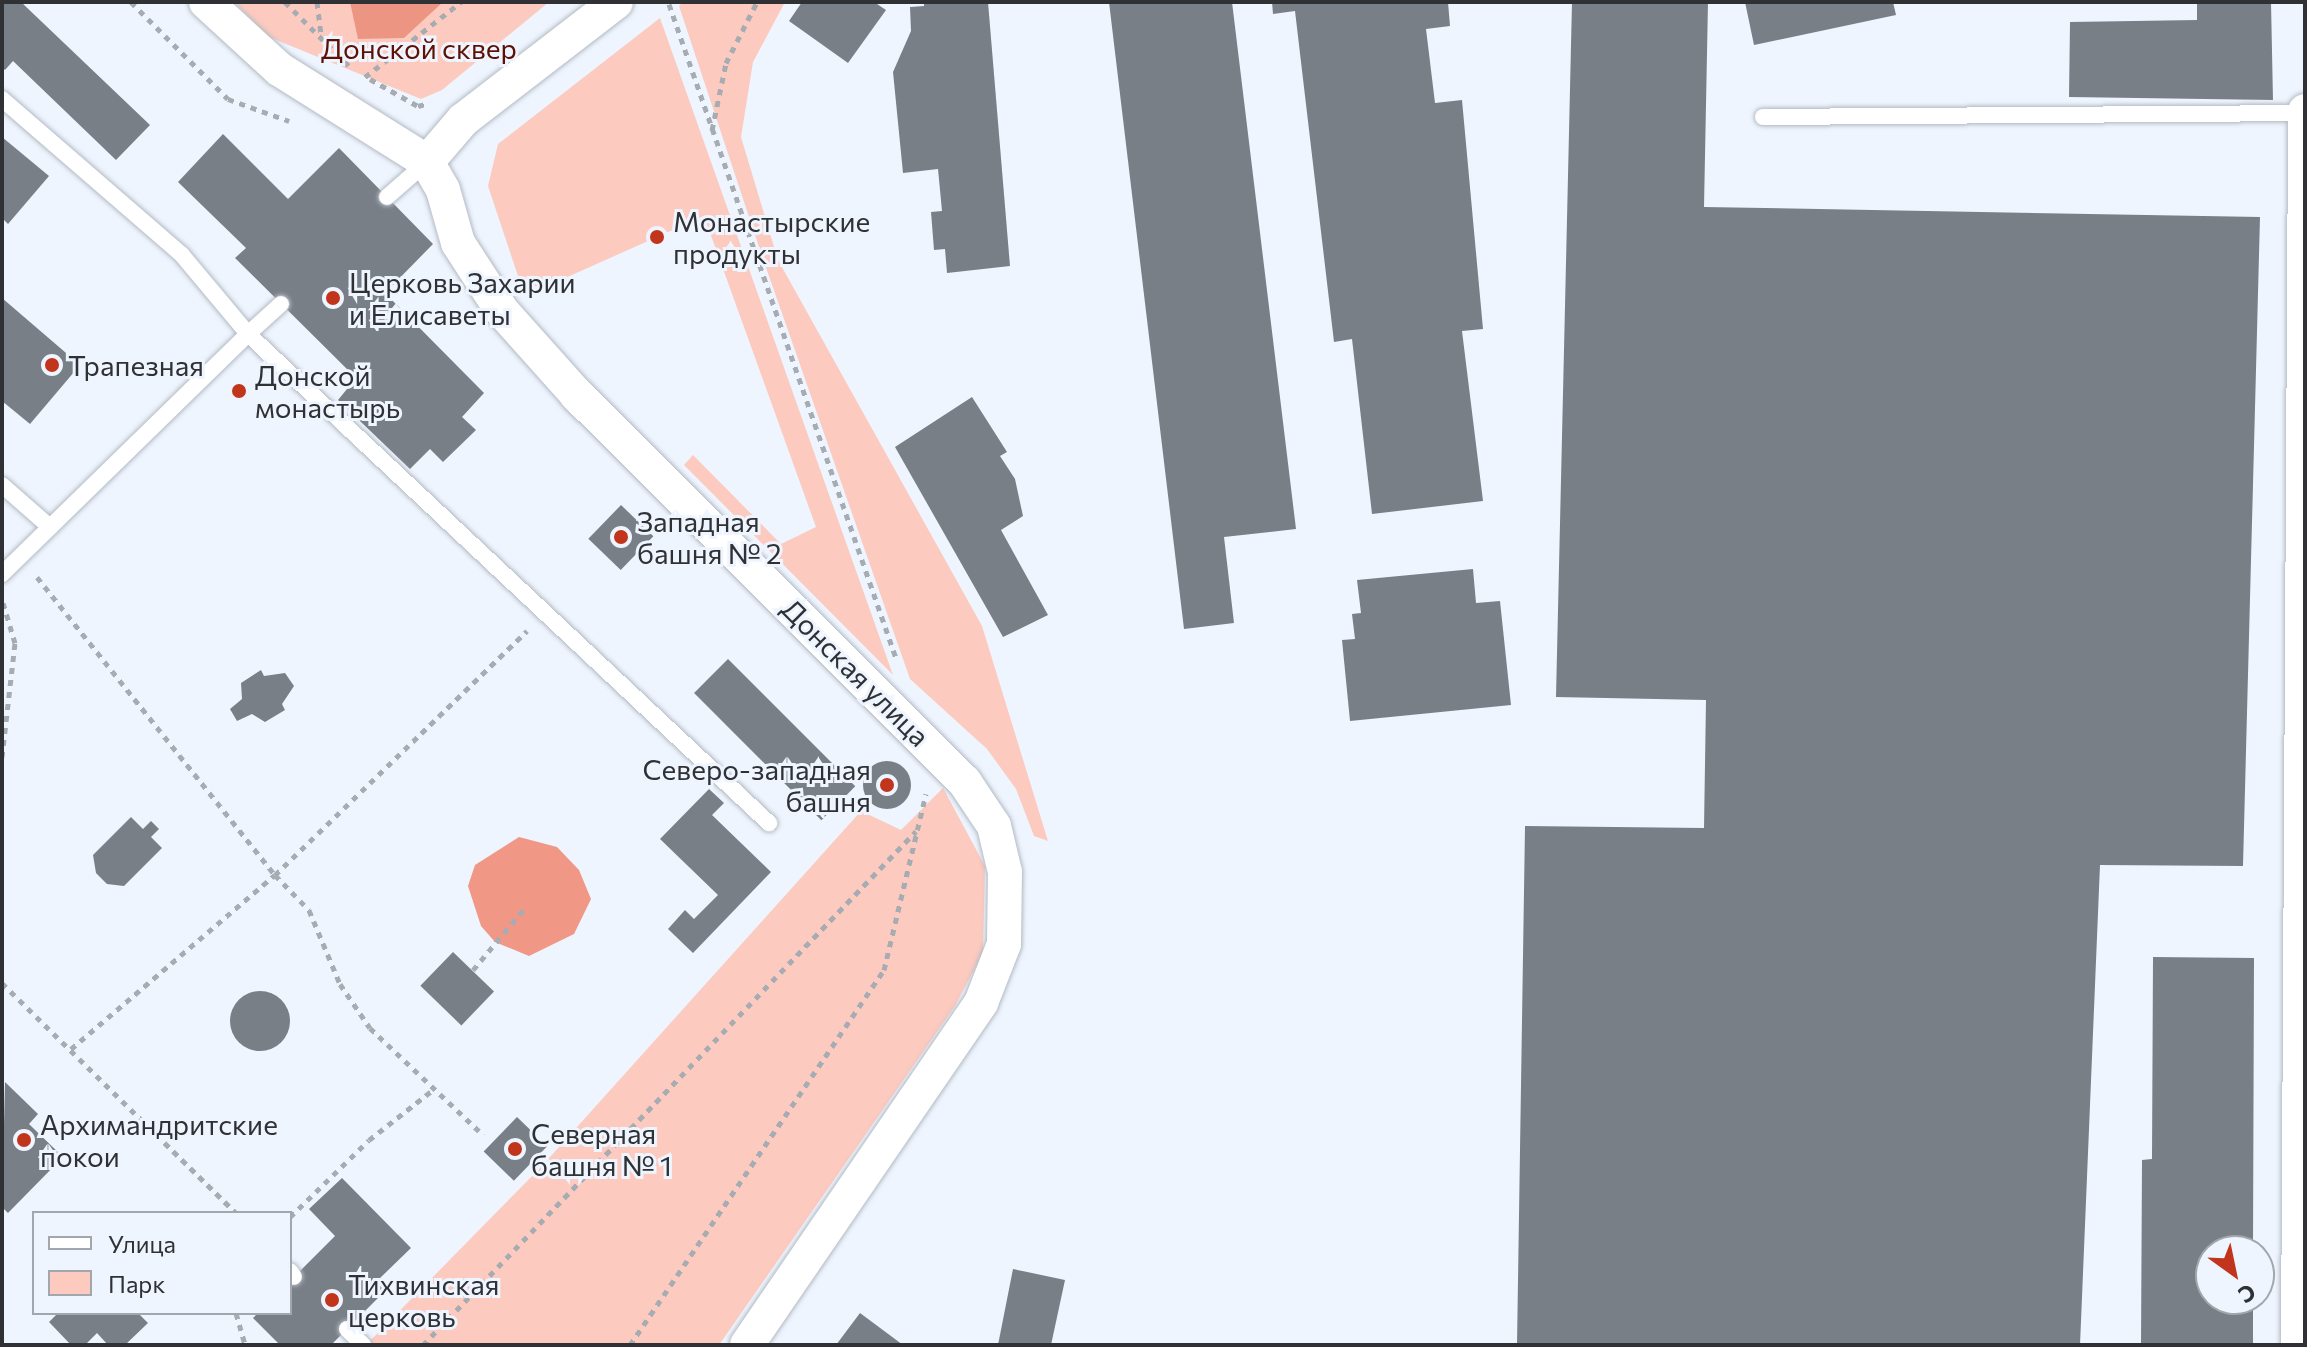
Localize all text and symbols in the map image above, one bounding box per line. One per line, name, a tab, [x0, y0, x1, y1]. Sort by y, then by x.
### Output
park label: Донской сквер	[321, 31, 517, 65]
place label: Монастырские продукты	[673, 204, 870, 270]
marker: Монастырские продукты	[648, 228, 666, 246]
place label: Церковь Захарии и Елисаветы	[349, 265, 576, 331]
marker: Церковь Захарии и Елисаветы	[324, 289, 342, 307]
place label: Трапезная	[68, 348, 204, 382]
marker: Трапезная	[43, 356, 61, 374]
place label: Донской монастырь	[255, 358, 400, 424]
marker: Донской монастырь	[230, 382, 248, 400]
place label: Западная башня № 2	[637, 504, 781, 570]
marker: Западная башня № 2	[612, 528, 630, 546]
street label: Донская улица	[775, 591, 937, 753]
place label: Северо-западная башня	[642, 752, 871, 818]
marker: Северо-западная башня	[878, 776, 896, 794]
place label: Архимандритские покои	[40, 1107, 278, 1173]
place label: Северная башня № 1	[531, 1116, 672, 1182]
marker: Архимандритские покои	[15, 1131, 33, 1149]
marker: Северная башня № 1	[506, 1140, 524, 1158]
legend	[32, 1211, 292, 1315]
text: Улица	[108, 1229, 176, 1258]
north arrow	[2195, 1235, 2275, 1315]
place label: Тихвинская церковь	[348, 1267, 499, 1333]
text: Парк	[108, 1269, 165, 1298]
text: С	[2234, 1278, 2261, 1309]
marker: Тихвинская церковь	[323, 1291, 341, 1309]

